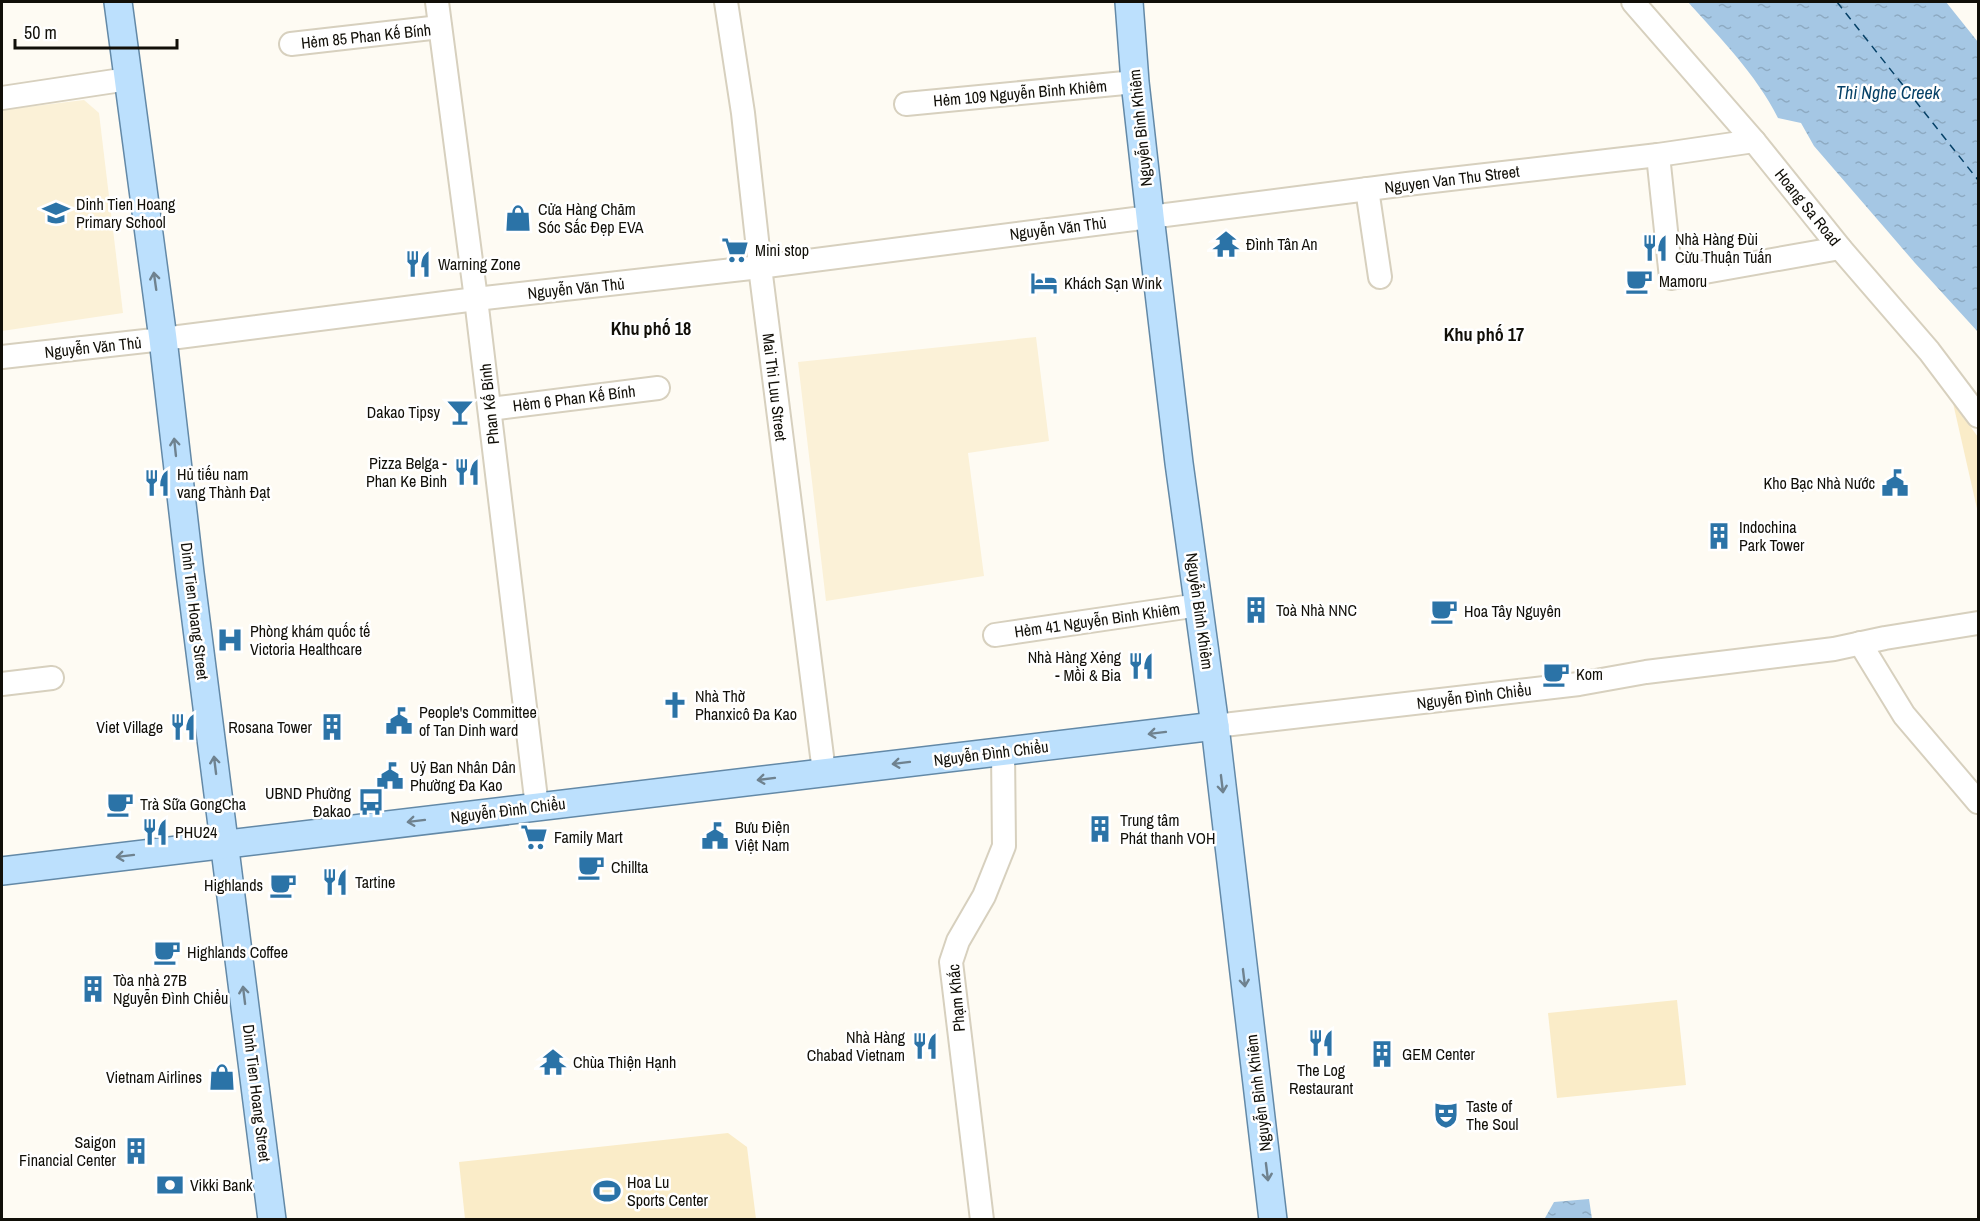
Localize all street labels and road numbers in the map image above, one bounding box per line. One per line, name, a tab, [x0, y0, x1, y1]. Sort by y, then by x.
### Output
street label: Hẻm 85 Phan Kế Bính	[300, 18, 432, 54]
street label: Nguyễn Bỉnh Khiêm	[1123, 68, 1157, 188]
street label: Hẻm 109 Nguyễn Bỉnh Khiêm	[932, 74, 1108, 112]
street label: Nguyen Van Thu Street	[1383, 160, 1521, 198]
street label: Hoang Sa Road	[1770, 164, 1846, 250]
street label: Nguyễn Văn Thủ	[1008, 211, 1108, 245]
street label: Nguyễn Văn Thủ	[526, 272, 626, 304]
street label: Nguyễn Văn Thủ	[43, 331, 143, 363]
street label: Mai Thi Luu Street	[757, 332, 793, 443]
street label: Phan Kế Bính	[474, 363, 504, 445]
street label: Hẻm 6 Phan Kế Bính	[511, 380, 637, 416]
street label: Dinh Tien Hoang Street	[176, 541, 214, 681]
street label: Nguyễn Bỉnh Khiêm	[1181, 551, 1219, 671]
street label: Hẻm 41 Nguyễn Bỉnh Khiêm	[1013, 597, 1181, 643]
street label: Nguyễn Đình Chiểu	[1415, 678, 1533, 714]
street label: Nguyễn Đình Chiểu	[932, 735, 1050, 771]
street label: Nguyễn Đình Chiểu	[449, 792, 567, 828]
street label: Phạm Khắc	[942, 963, 970, 1033]
street label: Dinh Tien Hoang Street	[238, 1023, 276, 1163]
street label: Nguyễn Bỉnh Khiêm	[1240, 1033, 1276, 1153]

